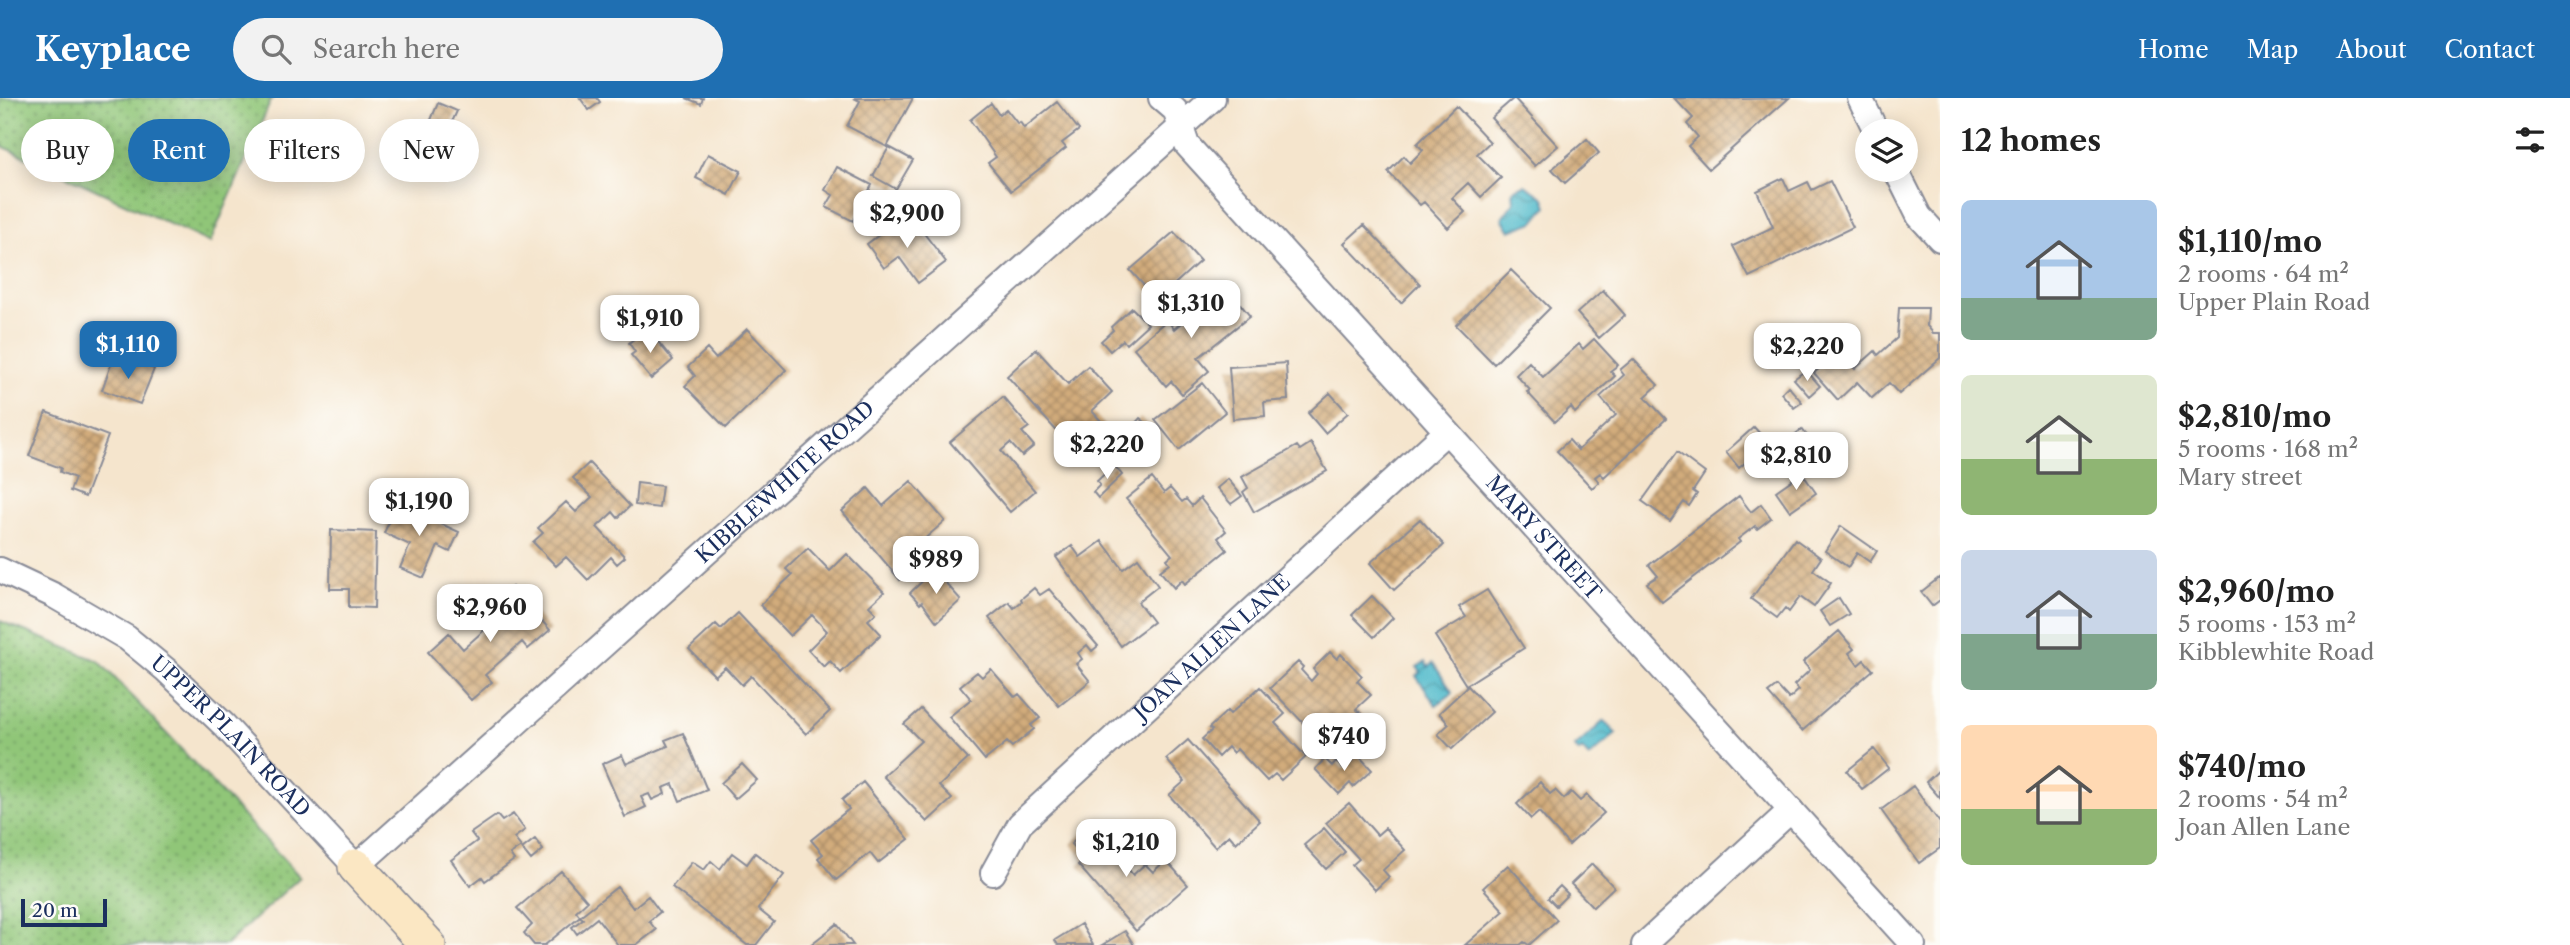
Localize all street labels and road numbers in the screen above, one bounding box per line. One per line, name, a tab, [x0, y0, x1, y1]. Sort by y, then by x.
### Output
street label: KIBBLEWHITE ROAD	[690, 395, 879, 568]
street label: MARY STREET	[1481, 470, 1607, 605]
street label: JOAN ALLEN LANE	[1126, 569, 1295, 727]
street label: UPPER PLAIN ROAD	[146, 650, 316, 822]

